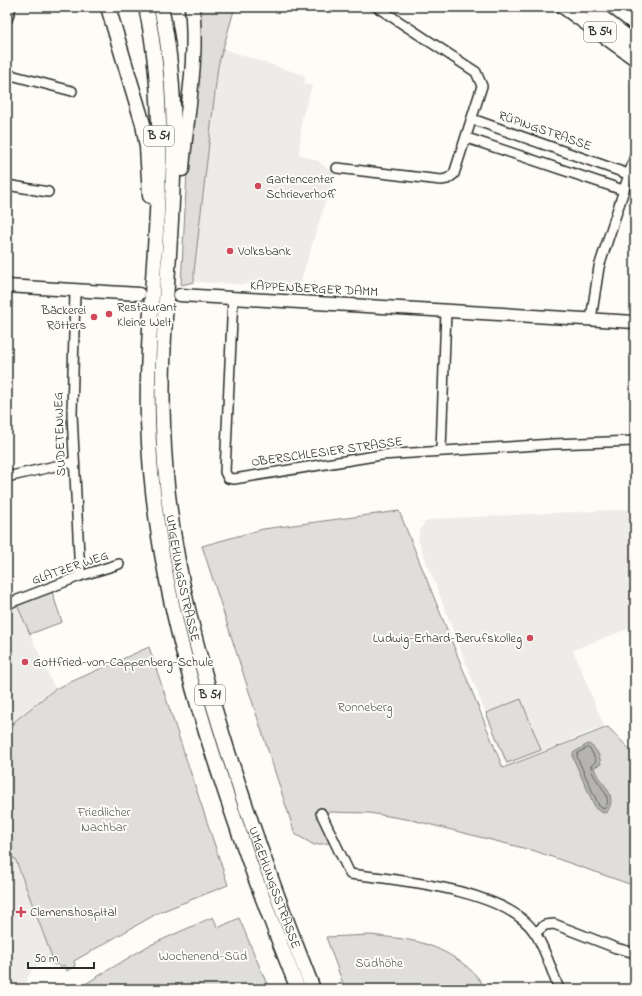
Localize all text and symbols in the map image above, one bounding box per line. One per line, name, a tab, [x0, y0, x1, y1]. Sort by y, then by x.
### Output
road number: B 54	[584, 22, 616, 42]
street label: RÜPINGSTRASSE	[496, 106, 594, 156]
road number: B 51	[144, 126, 174, 146]
place label: Gartencenter Schrieverhoff	[266, 170, 337, 204]
marker: Gartencenter Schrieverhoff	[253, 181, 263, 191]
place label: Volksbank	[237, 242, 291, 261]
marker: Volksbank	[225, 246, 235, 256]
street label: KAPPENBERGER DAMM	[249, 276, 379, 302]
place label: Restaurant Kleine Welt	[117, 298, 178, 332]
place label: Bäckerei Rötters	[40, 301, 86, 335]
marker: Restaurant Kleine Welt	[104, 309, 114, 319]
marker: Bäckerei Rötters	[89, 312, 99, 322]
street label: SUDETENWEG	[49, 392, 71, 476]
street label: OBERSCHLESIER STRASSE	[250, 432, 404, 472]
street label: UMGEHUNGSSTRASSE	[161, 514, 205, 644]
street label: GLATZER WEG	[29, 546, 111, 590]
place label: Ludwig-Erhard-Berufskolleg	[373, 629, 522, 649]
marker: Ludwig-Erhard-Berufskolleg	[525, 633, 535, 643]
place label: Gottfried-von-Cappenberg-Schule	[33, 653, 214, 673]
marker: Gottfried-von-Cappenberg-Schule	[20, 657, 30, 667]
road number: B 51	[195, 685, 225, 705]
park label: Ronneberg	[337, 698, 393, 718]
park label: Friedlicher Nachbar	[76, 803, 132, 837]
street label: UMGEHUNGSSTRASSE	[244, 824, 306, 951]
place label: Clemenshospital	[30, 903, 117, 922]
marker: Clemenshospital	[15, 906, 27, 918]
scale bar	[28, 944, 94, 970]
park label: Wochenend-Süd	[159, 947, 248, 966]
text: 50 m	[34, 950, 58, 968]
park label: Südhöhe	[355, 954, 403, 973]

